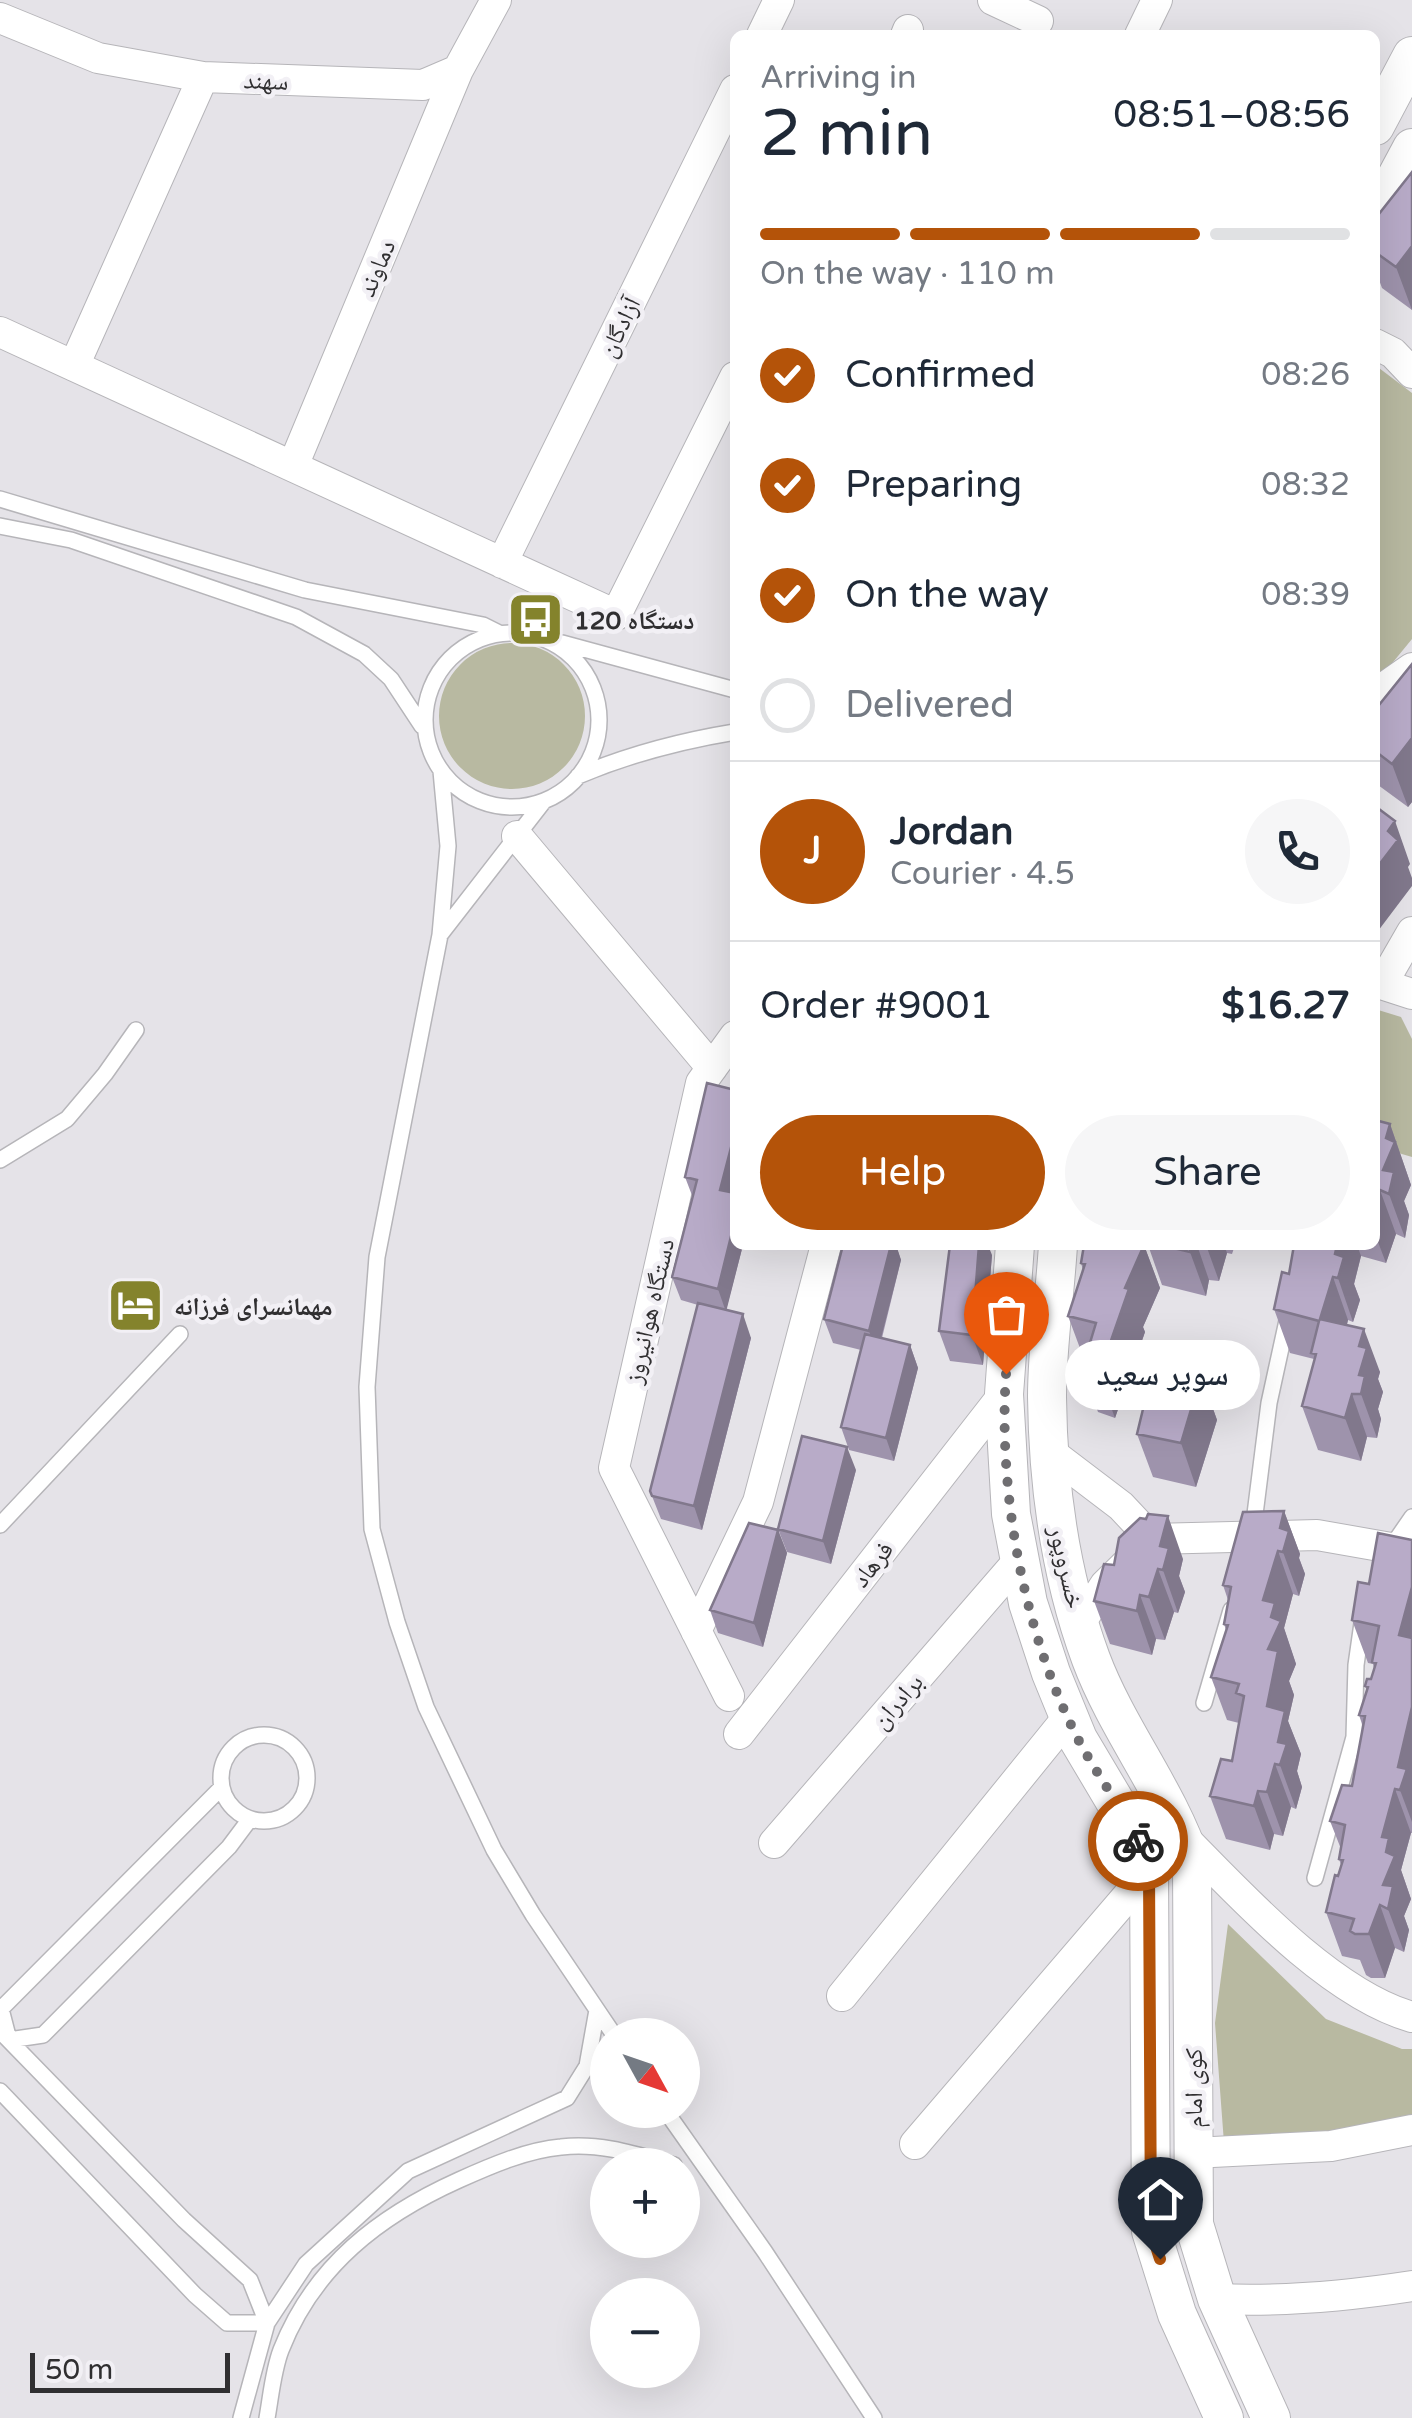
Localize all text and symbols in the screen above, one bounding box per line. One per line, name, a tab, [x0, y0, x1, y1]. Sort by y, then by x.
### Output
text: Arriving in	[760, 59, 917, 97]
street label: سهند	[243, 65, 289, 97]
text: 08:51–08:56	[1113, 92, 1350, 138]
text: 2 min	[760, 95, 933, 174]
street label: دماوند	[352, 236, 402, 301]
text: On the way · 110 m	[760, 255, 1055, 293]
street label: آزادگان	[593, 292, 648, 362]
icon: check	[760, 348, 815, 403]
text: Confirmed	[845, 352, 1036, 398]
text: 08:26	[1261, 356, 1350, 394]
icon: check	[760, 458, 815, 513]
text: Preparing	[845, 462, 1022, 508]
text: 08:32	[1261, 466, 1350, 504]
icon: check	[760, 568, 815, 623]
text: On the way	[845, 572, 1049, 618]
text: 08:39	[1261, 576, 1350, 614]
bus stop icon: 120 دستگاه	[505, 590, 565, 650]
place label: 120 دستگاه	[574, 606, 695, 636]
text: Delivered	[845, 682, 1014, 728]
button: phone	[1245, 799, 1350, 904]
text: Jordan	[890, 809, 1013, 855]
text: J	[804, 828, 821, 874]
text: Courier · 4.5	[890, 855, 1075, 893]
text: Order #9001	[760, 983, 993, 1029]
text: $16.27	[1221, 983, 1350, 1029]
button: Help	[760, 1115, 1045, 1230]
button: Share	[1065, 1115, 1350, 1230]
street label: دستگاه هوانیروز	[618, 1236, 681, 1388]
pin	[964, 1272, 1049, 1375]
hotel icon: مهمانسرای فرزانه	[105, 1276, 165, 1336]
icon: bag	[979, 1287, 1034, 1342]
place label: مهمانسرای فرزانه	[174, 1292, 333, 1322]
callout: سوپر سعید	[1066, 1339, 1261, 1409]
text: سوپر سعید	[1096, 1356, 1229, 1394]
street label: خسروپور	[1042, 1522, 1090, 1612]
street label: فرهاد	[846, 1536, 900, 1594]
street label: برادران	[866, 1668, 930, 1735]
courier	[1088, 1791, 1188, 1891]
icon: bike	[1111, 1814, 1166, 1869]
north arrow	[590, 2018, 700, 2128]
map controls	[590, 2018, 700, 2388]
street label: کوی امام	[1179, 2048, 1210, 2128]
button: +	[590, 2148, 700, 2258]
pin	[1118, 2157, 1203, 2260]
icon: home	[1133, 2172, 1188, 2227]
button: −	[590, 2278, 700, 2388]
scale bar	[30, 2348, 230, 2392]
text: 50 m	[45, 2353, 113, 2387]

